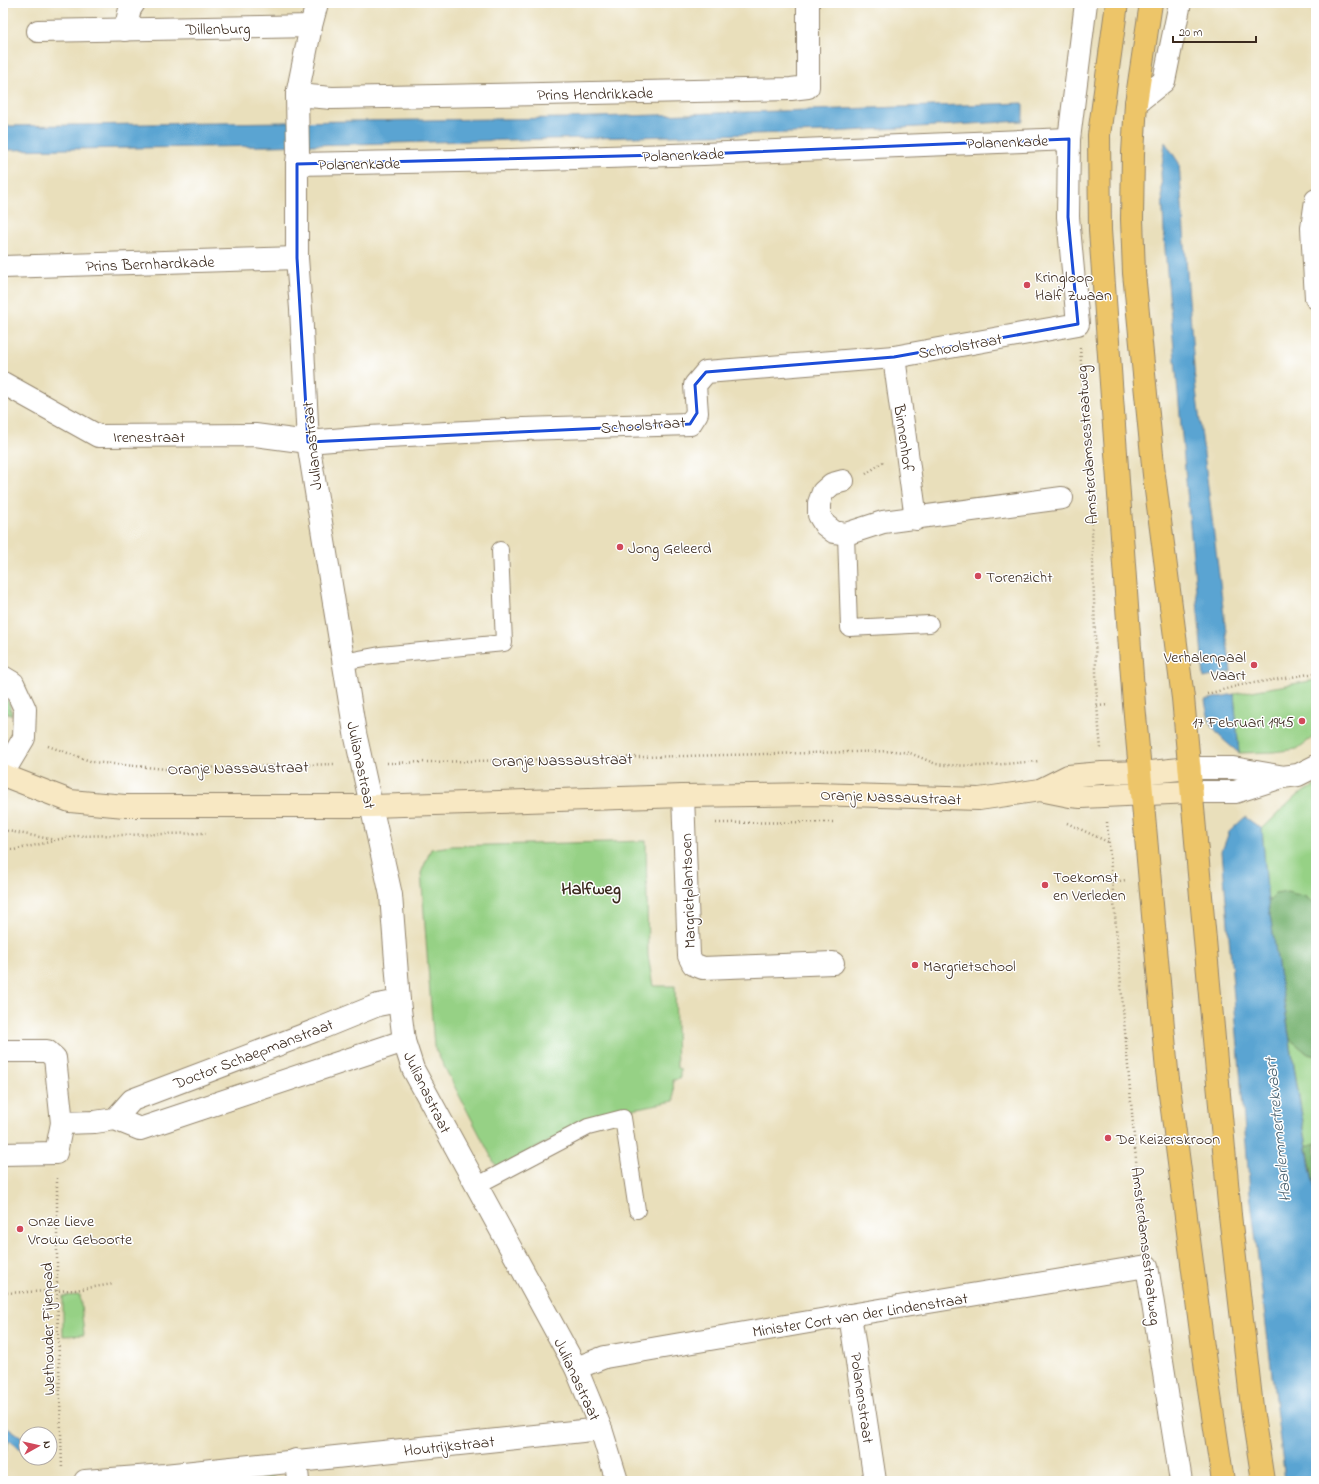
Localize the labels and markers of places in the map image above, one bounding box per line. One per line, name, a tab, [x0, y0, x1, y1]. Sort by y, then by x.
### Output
place label: Kringloop Half Zwaan	[1035, 266, 1112, 308]
marker: Kringloop Half Zwaan	[1022, 280, 1032, 290]
place label: Jong Geleerd	[628, 537, 711, 561]
marker: Jong Geleerd	[615, 542, 625, 552]
place label: Torenzicht	[986, 566, 1053, 590]
marker: Torenzicht	[973, 571, 983, 581]
place label: Verhalenpaal Vaart	[1163, 646, 1247, 688]
marker: Verhalenpaal Vaart	[1249, 660, 1259, 670]
place label: 17 Februari 1945	[1192, 711, 1294, 735]
marker: 17 Februari 1945	[1297, 716, 1307, 726]
place label: Toekomst en Verleden	[1053, 866, 1126, 908]
marker: Toekomst en Verleden	[1040, 880, 1050, 890]
place label: Margrietschool	[923, 955, 1016, 979]
marker: Margrietschool	[910, 960, 920, 970]
place label: De Keizerskroon	[1115, 1128, 1220, 1152]
marker: De Keizerskroon	[1103, 1133, 1113, 1143]
place label: Onze Lieve Vrouw Geboorte	[27, 1210, 133, 1252]
marker: Onze Lieve Vrouw Geboorte	[15, 1224, 25, 1234]

